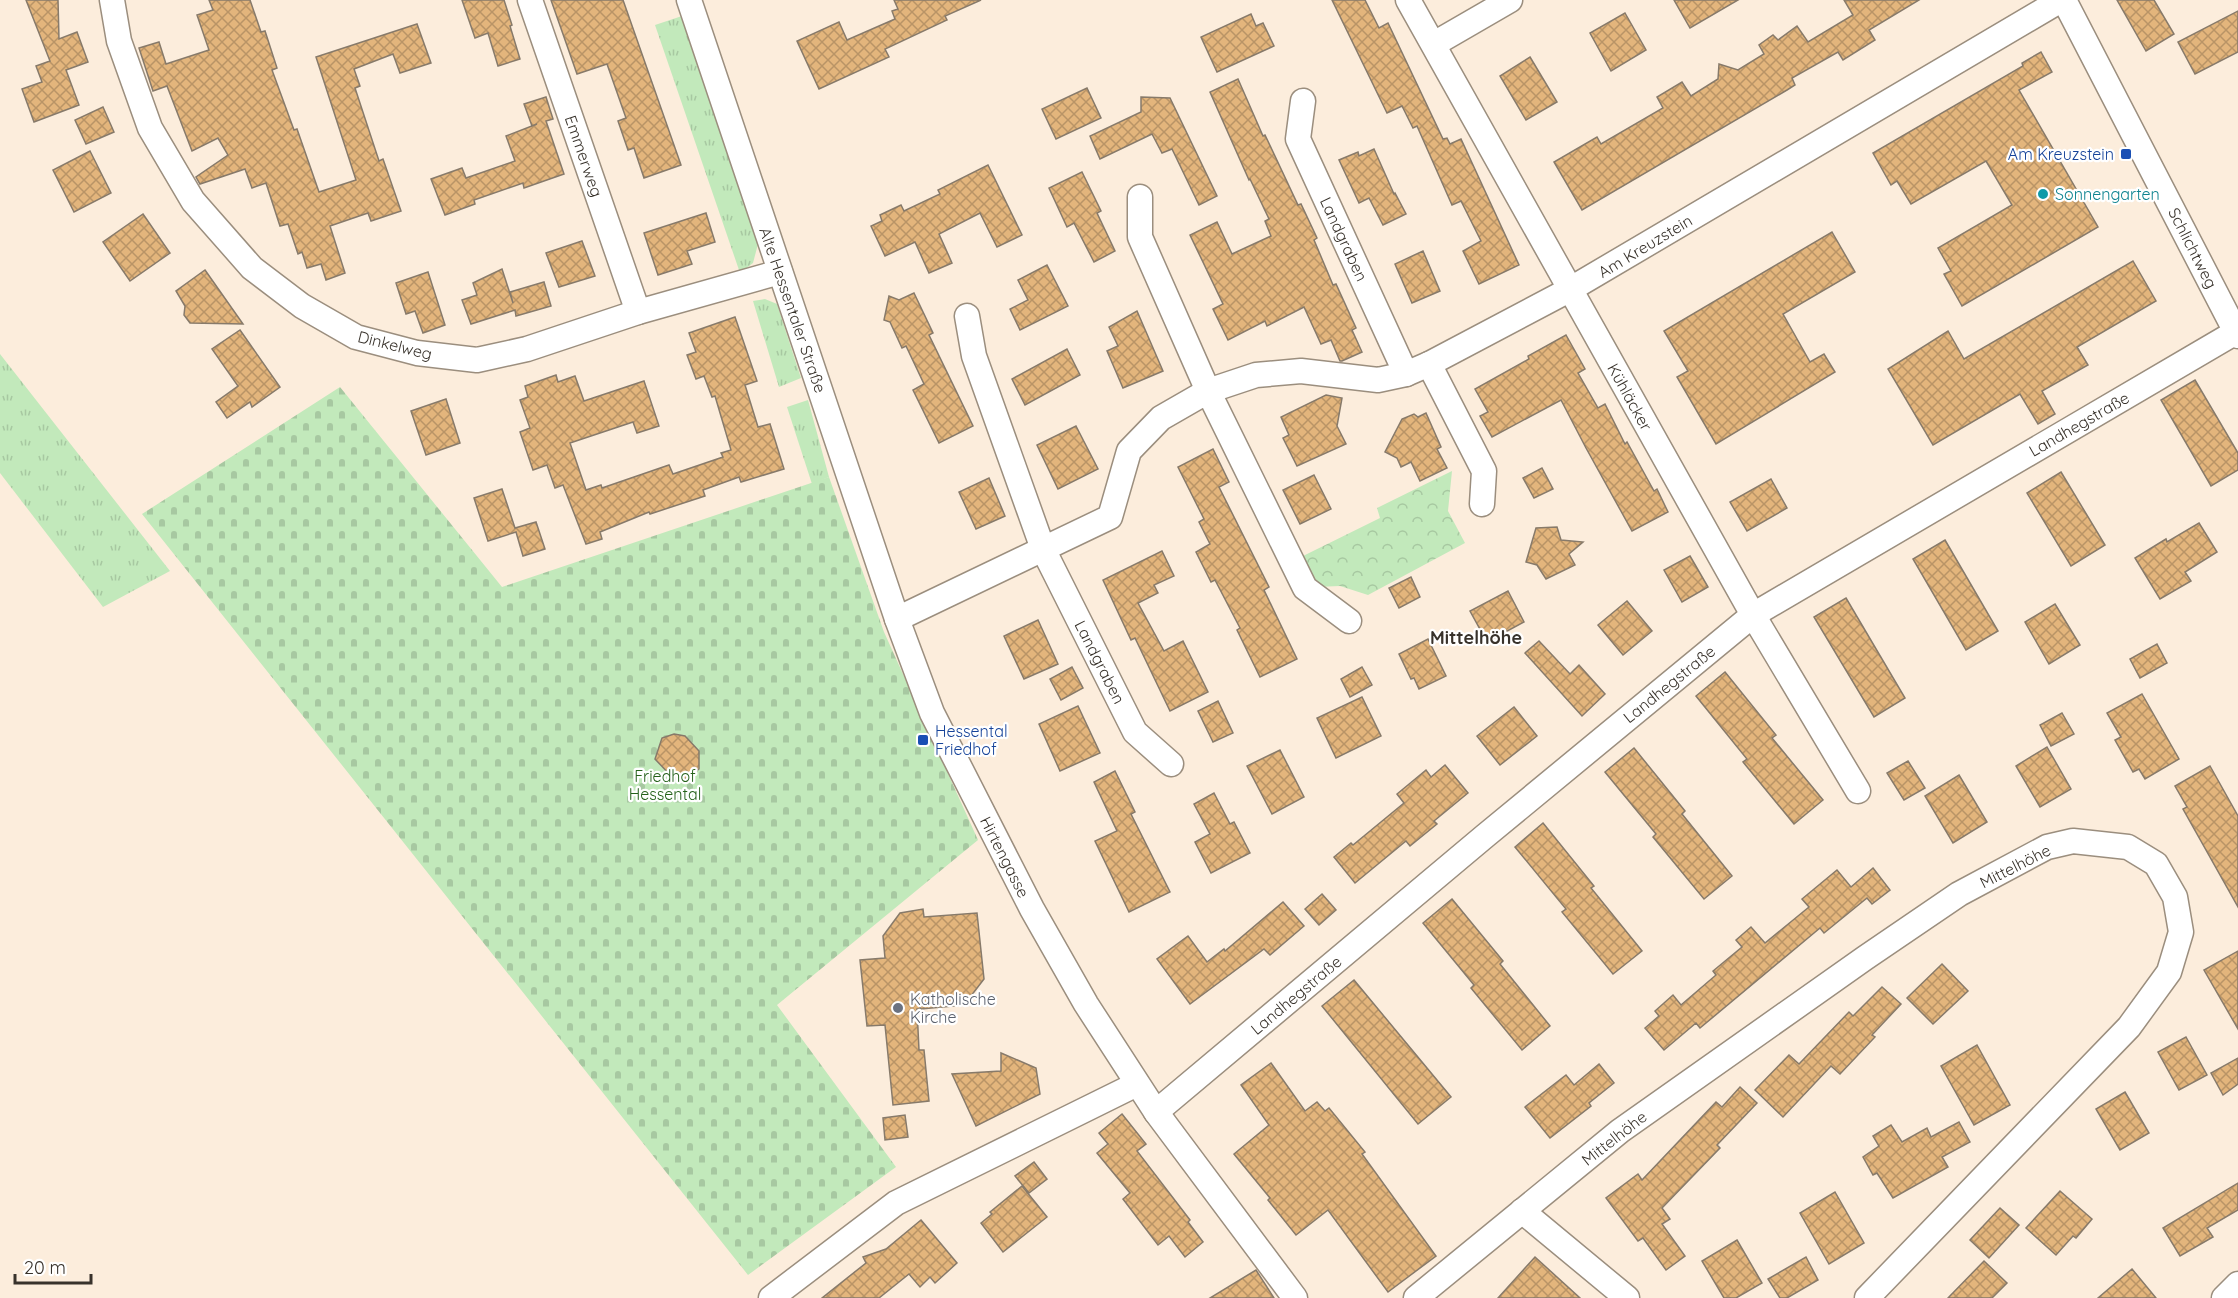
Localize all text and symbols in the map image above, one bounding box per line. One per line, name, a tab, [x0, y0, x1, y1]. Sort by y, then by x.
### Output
street label: Emmerweg	[561, 112, 607, 200]
place label: Am Kreuzstein	[2008, 144, 2114, 164]
marker: Am Kreuzstein	[2119, 147, 2133, 161]
place label: Sonnengarten	[2055, 184, 2160, 204]
marker: Sonnengarten	[2036, 187, 2050, 201]
street label: Landgraben	[1316, 194, 1372, 284]
street label: Schlichtweg	[2164, 204, 2222, 292]
street label: Am Kreuzstein	[1594, 210, 1696, 282]
street label: Alte Hessentaler Straße	[755, 225, 831, 395]
street label: Dinkelweg	[356, 326, 434, 364]
street label: Kühläcker	[1603, 360, 1657, 434]
street label: Landhegstraße	[2025, 387, 2133, 461]
street label: Landgraben	[1070, 617, 1130, 707]
district label: Mittelhöhe	[1430, 626, 1522, 649]
street label: Landhegstraße	[1619, 641, 1719, 727]
place label: Hessental Friedhof	[935, 721, 1008, 759]
marker: Hessental Friedhof	[916, 733, 930, 747]
park label: Friedhof Hessental	[629, 766, 701, 804]
street label: Hirtengasse	[976, 813, 1034, 901]
street label: Mittelhöhe	[1976, 840, 2054, 892]
street label: Landhegstraße	[1247, 951, 1345, 1039]
place label: Katholische Kirche	[910, 989, 996, 1027]
marker: Katholische Kirche	[891, 1001, 905, 1015]
street label: Mittelhöhe	[1577, 1106, 1651, 1170]
scale bar	[15, 1247, 92, 1285]
text: 20 m	[24, 1256, 66, 1279]

